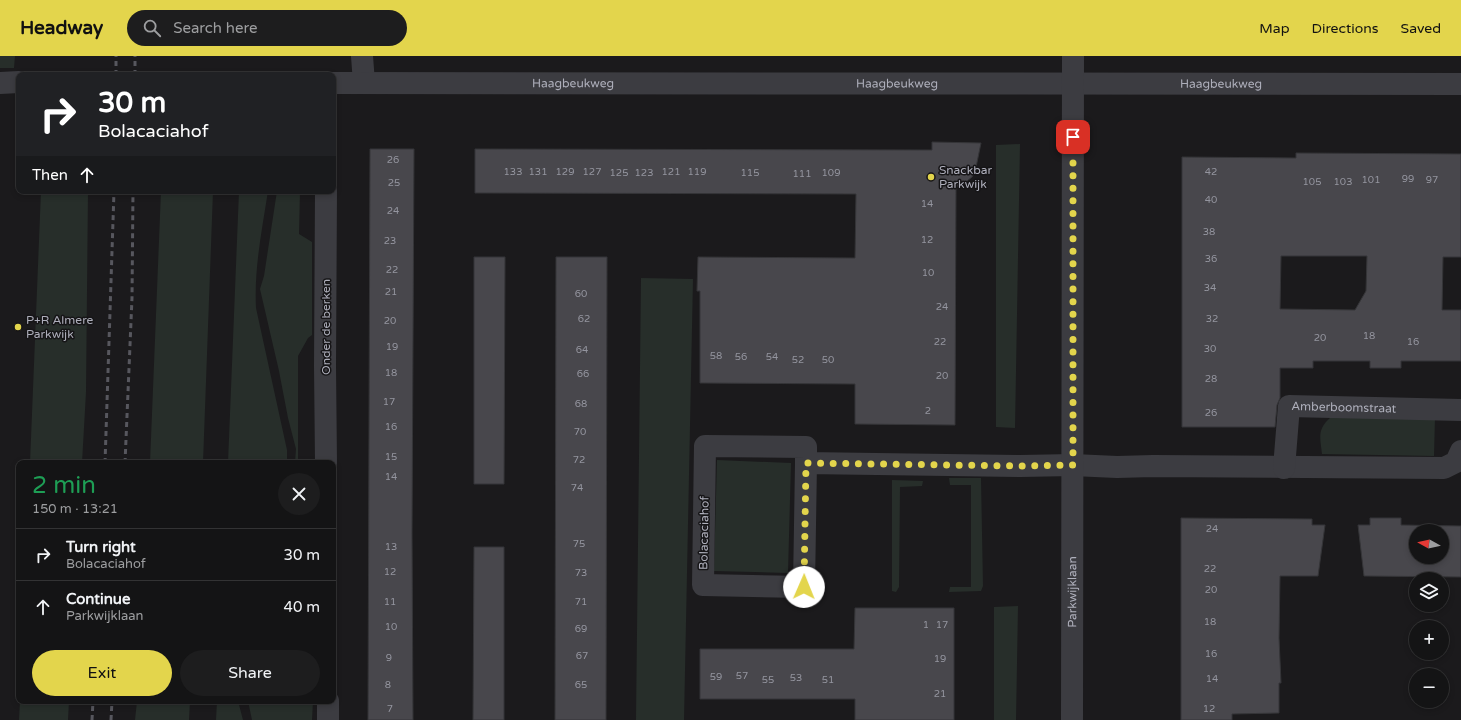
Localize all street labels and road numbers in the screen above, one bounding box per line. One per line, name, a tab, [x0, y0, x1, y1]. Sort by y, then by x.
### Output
street label: Haagbeukweg	[532, 76, 614, 90]
street label: Haagbeukweg	[856, 76, 938, 91]
street label: Haagbeukweg	[1180, 77, 1262, 91]
street label: Onder de berken	[319, 279, 333, 375]
street label: Amberboomstraat	[1291, 399, 1397, 416]
street label: Bolacaciahof	[696, 496, 712, 570]
street label: Parkwijklaan	[1065, 556, 1079, 628]

